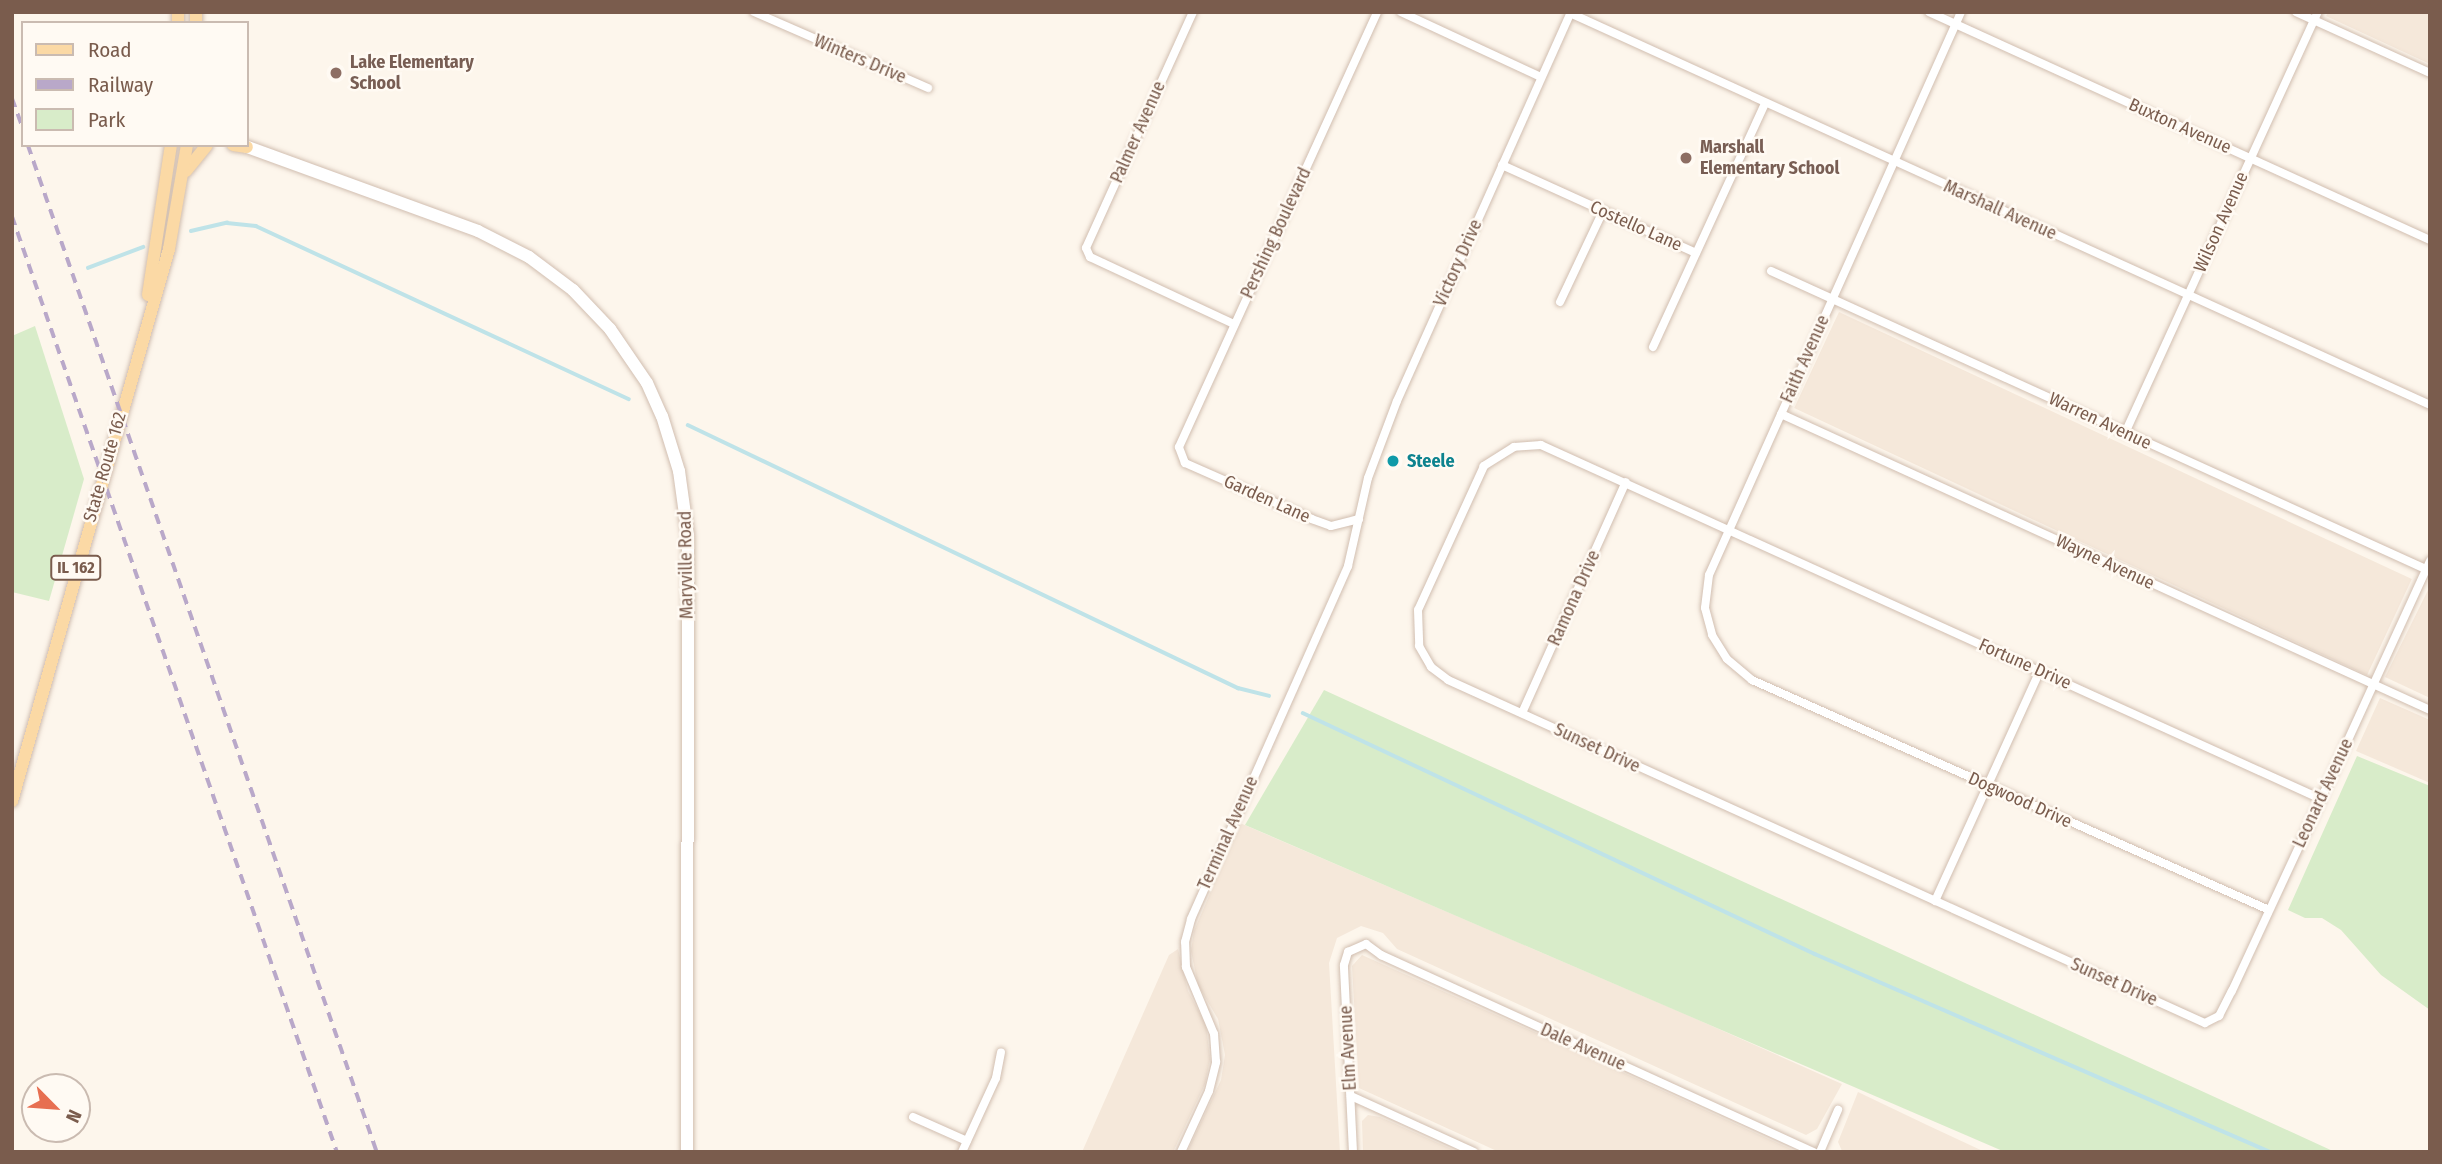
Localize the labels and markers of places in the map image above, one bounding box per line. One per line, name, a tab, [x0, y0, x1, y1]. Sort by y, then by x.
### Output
place label: Lake Elementary School	[350, 52, 474, 94]
marker: Lake Elementary School	[328, 65, 344, 81]
place label: Marshall Elementary School	[1700, 137, 1839, 180]
marker: Marshall Elementary School	[1678, 150, 1694, 166]
place label: Steele	[1407, 450, 1455, 472]
marker: Steele	[1385, 453, 1401, 469]

